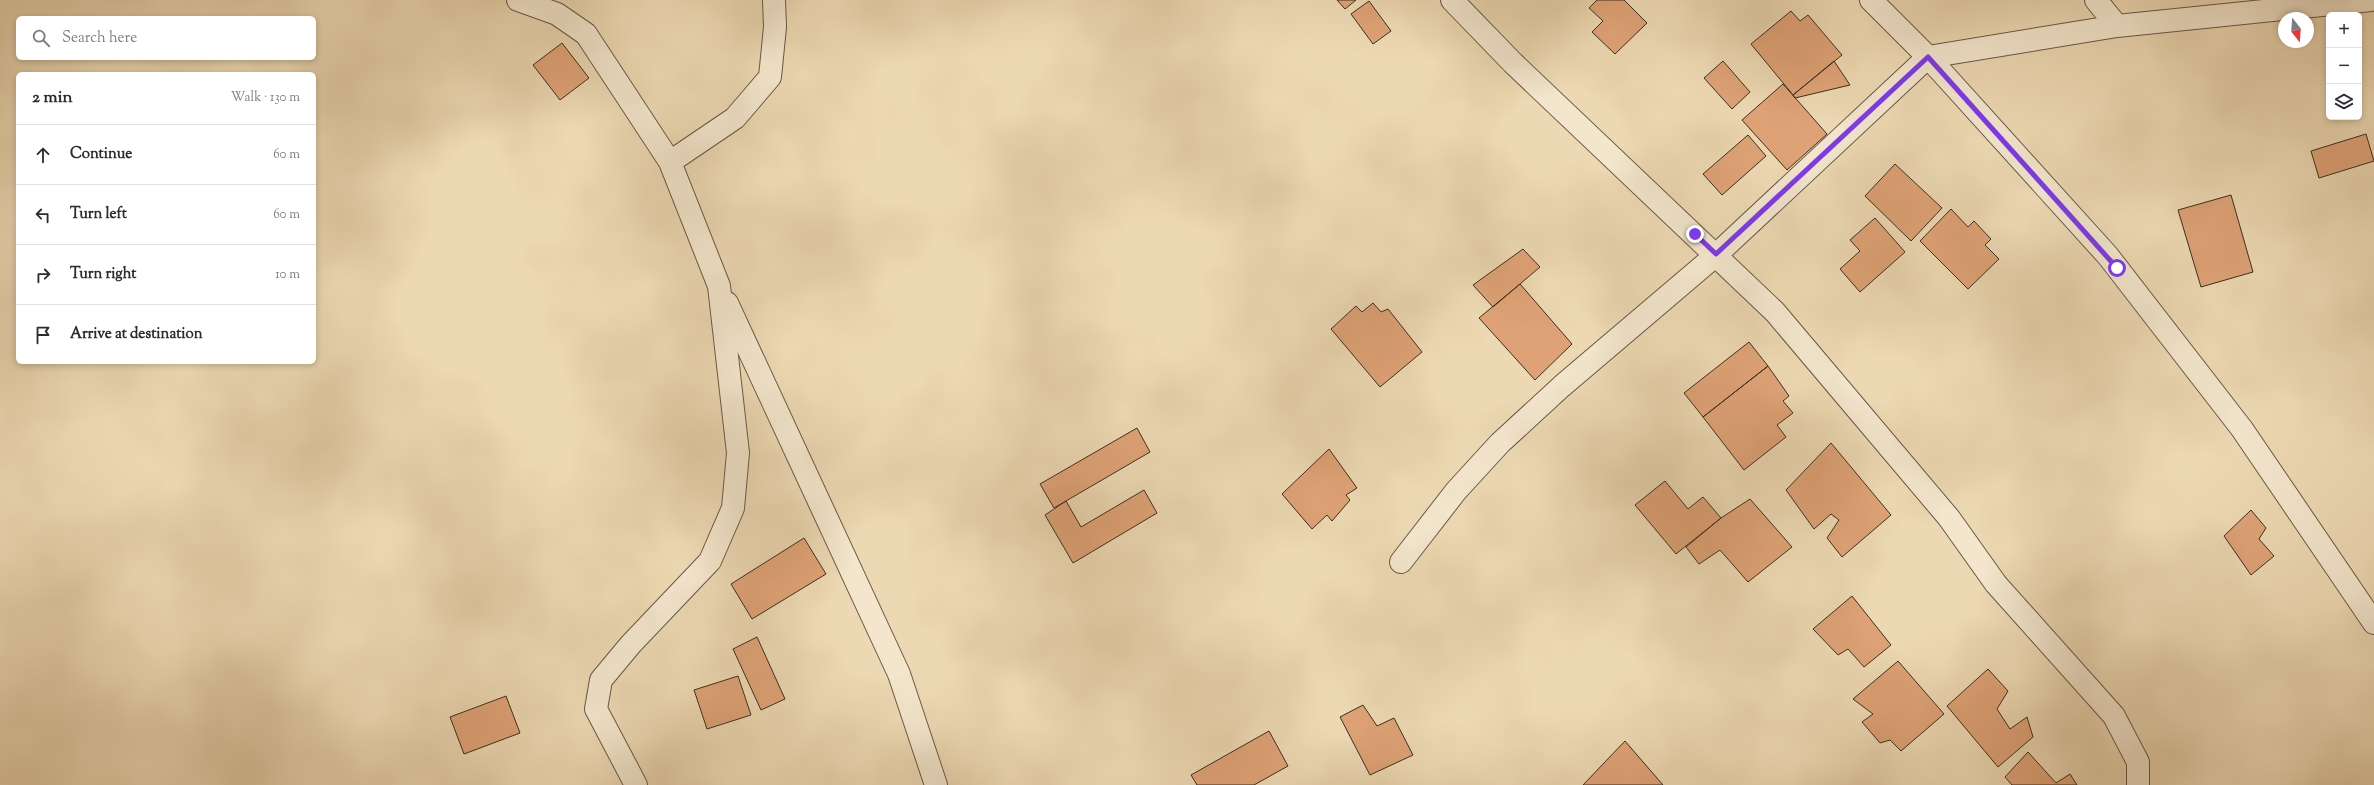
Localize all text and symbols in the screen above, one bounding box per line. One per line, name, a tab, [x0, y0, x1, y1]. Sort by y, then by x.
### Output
north arrow	[2278, 12, 2314, 48]
map controls	[2326, 12, 2362, 120]
button: +	[2326, 12, 2362, 48]
search box	[16, 16, 316, 60]
icon: search	[30, 27, 52, 49]
text: Search here	[62, 28, 137, 49]
button: −	[2326, 48, 2362, 84]
button: layers	[2326, 84, 2362, 120]
text: 2 min	[32, 86, 73, 110]
text: Walk · 130 m	[231, 89, 300, 107]
icon: ahead	[32, 144, 54, 166]
text: Continue	[70, 144, 132, 165]
text: 60 m	[273, 146, 300, 164]
icon: left	[32, 204, 54, 226]
text: Turn left	[70, 204, 127, 225]
text: 60 m	[273, 206, 300, 224]
route end	[1686, 225, 1704, 243]
route start	[2108, 259, 2126, 277]
icon: right	[32, 264, 54, 286]
text: Turn right	[70, 264, 136, 285]
text: 10 m	[275, 266, 300, 284]
icon: arrive	[32, 324, 54, 346]
text: Arrive at destination	[70, 324, 203, 345]

